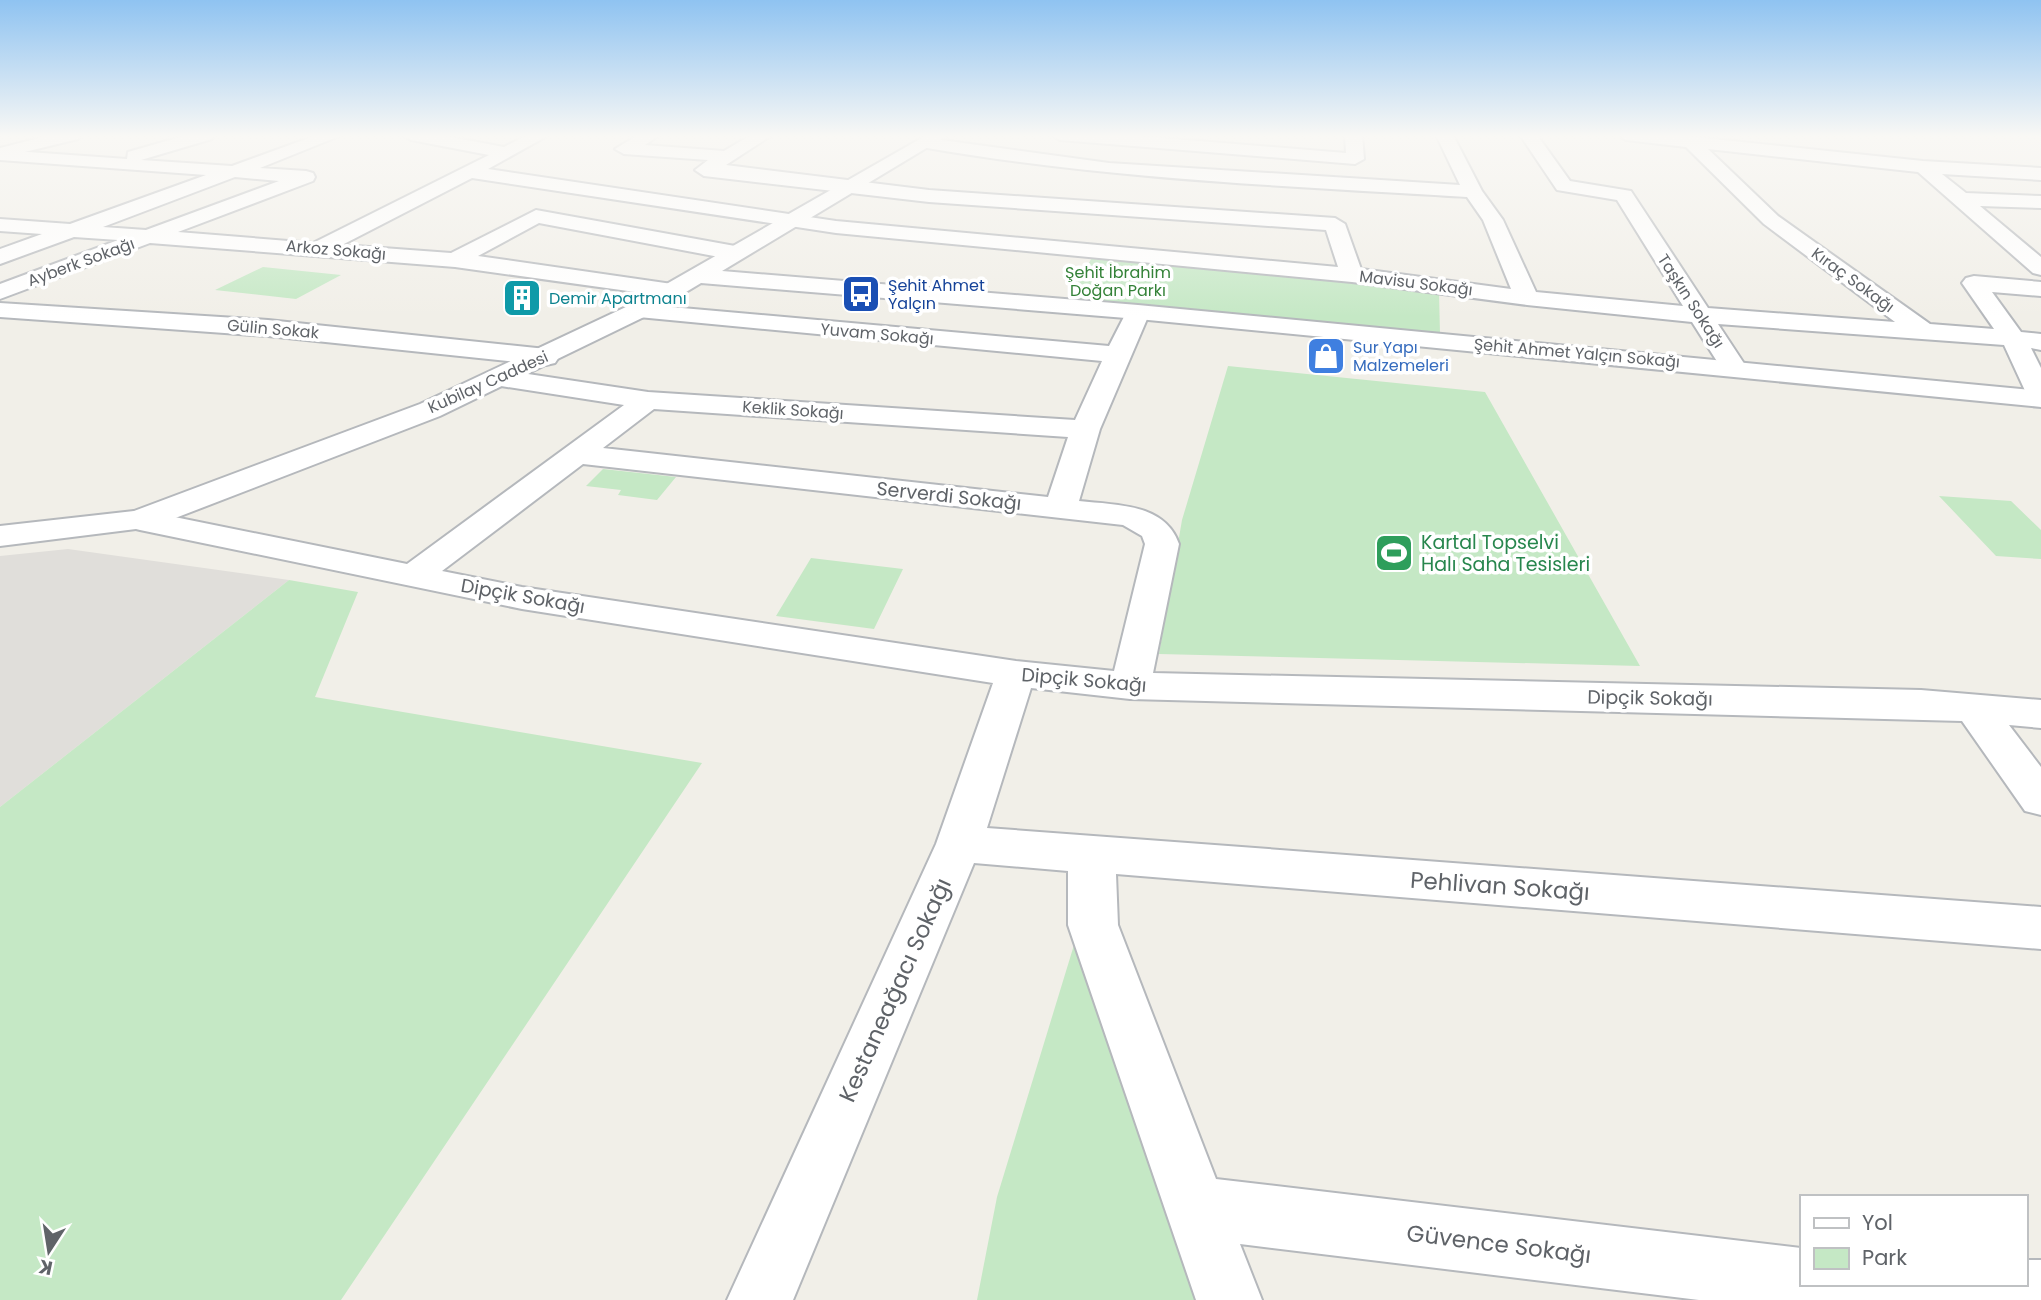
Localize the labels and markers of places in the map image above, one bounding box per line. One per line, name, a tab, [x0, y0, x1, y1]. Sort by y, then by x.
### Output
bus stop icon: Şehit Ahmet Yalçın	[840, 273, 882, 315]
place label: Şehit Ahmet Yalçın	[888, 274, 985, 315]
building icon: Demir Apartmanı	[501, 277, 543, 319]
place label: Demir Apartmanı	[549, 287, 687, 310]
shop icon: Sur Yapı Malzemeleri	[1305, 335, 1347, 377]
place label: Sur Yapı Malzemeleri	[1353, 336, 1449, 377]
place label: Kartal Topselvi Halı Saha Tesisleri	[1421, 529, 1590, 578]
sports icon: Kartal Topselvi Halı Saha Tesisleri	[1373, 532, 1415, 574]

